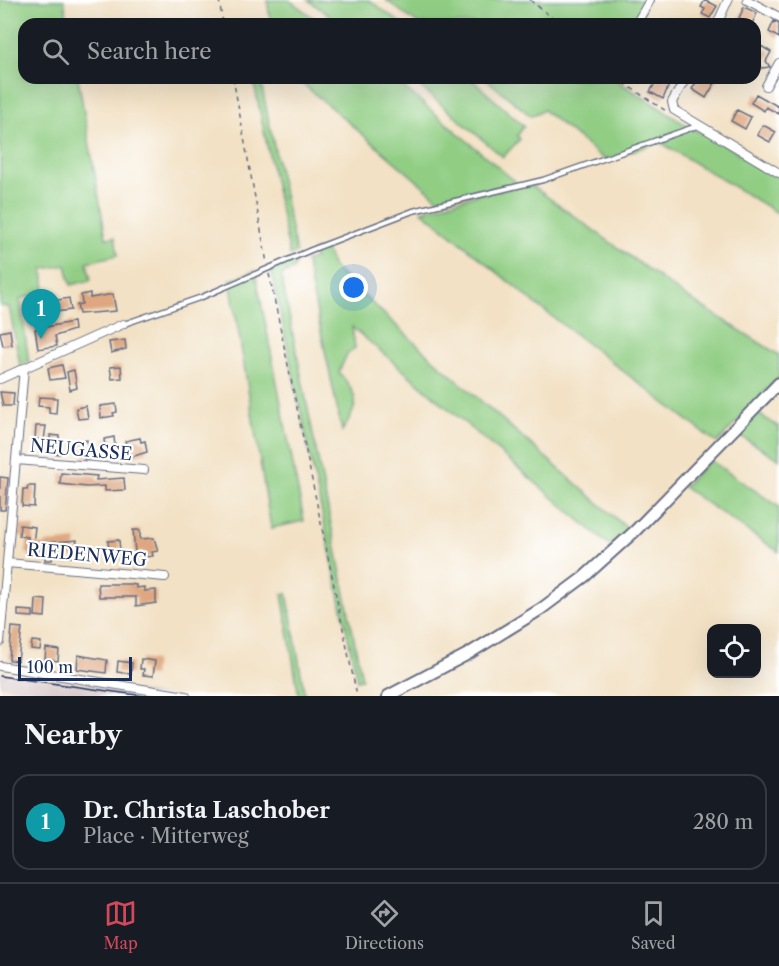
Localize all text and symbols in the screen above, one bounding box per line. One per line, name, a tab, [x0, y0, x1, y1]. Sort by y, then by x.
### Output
search box	[18, 18, 761, 84]
icon: search	[39, 35, 72, 68]
text: Search here	[87, 38, 212, 65]
your location	[339, 273, 368, 302]
pin: 1	[22, 290, 60, 339]
street label: NEUGASSE	[29, 435, 133, 465]
street label: RIEDENWEG	[26, 539, 149, 571]
map controls	[707, 624, 761, 678]
button: locate	[707, 624, 761, 678]
scale bar	[18, 654, 132, 682]
text: 100 m	[27, 657, 73, 677]
text: Nearby	[24, 719, 122, 751]
text: Dr. Christa Laschober	[83, 797, 330, 824]
text: 1	[41, 810, 50, 834]
text: 280 m	[693, 810, 753, 834]
text: Place · Mitterweg	[83, 824, 249, 848]
tab: Map	[104, 897, 138, 953]
tab: Directions	[345, 897, 424, 953]
tab: Saved	[631, 897, 675, 953]

